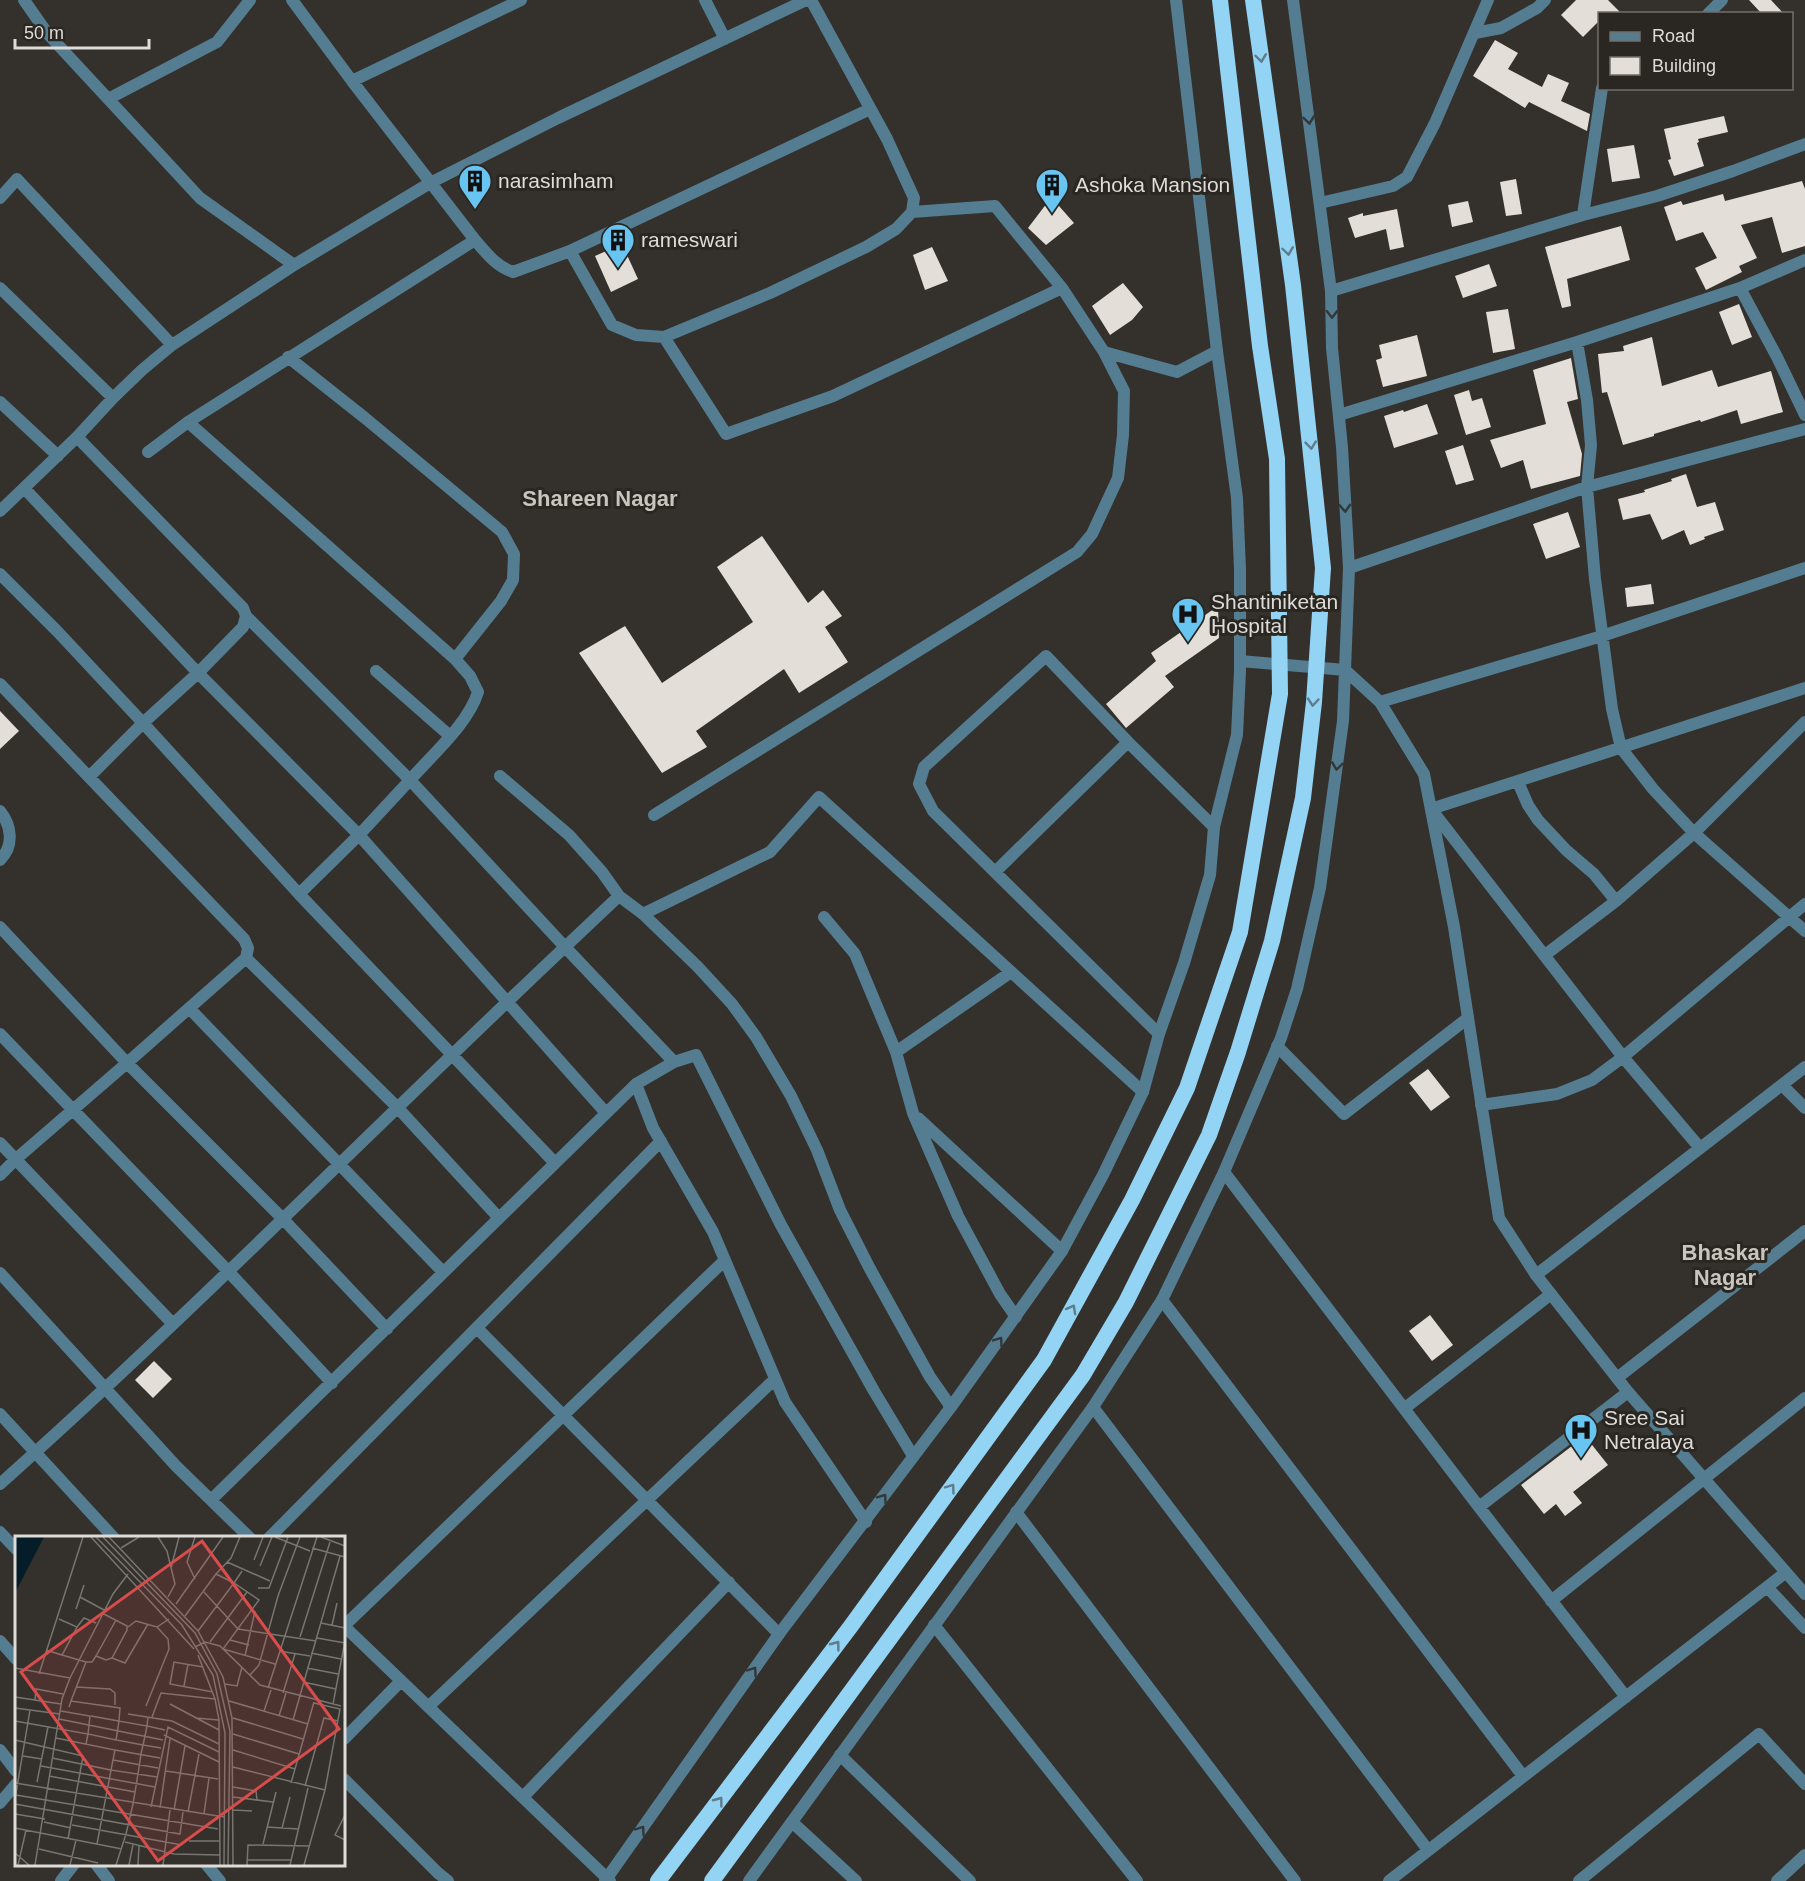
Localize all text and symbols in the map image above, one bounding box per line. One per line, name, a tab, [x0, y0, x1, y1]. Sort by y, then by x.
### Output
scale bar	[15, 12, 148, 50]
legend	[1598, 12, 1793, 90]
text: 50 m	[24, 23, 64, 43]
text: Road	[1652, 26, 1695, 46]
one-way arrow	[1254, 53, 1266, 63]
text: Building	[1652, 56, 1716, 76]
one-way arrow	[1302, 116, 1315, 125]
building icon: narasimham	[457, 163, 493, 210]
building icon: Ashoka Mansion	[1034, 167, 1070, 214]
place label: narasimham	[498, 169, 614, 192]
place label: Ashoka Mansion	[1075, 173, 1230, 196]
building icon: rameswari	[600, 222, 636, 269]
place label: rameswari	[641, 228, 738, 251]
one-way arrow	[1281, 246, 1293, 256]
one-way arrow	[1325, 309, 1338, 318]
one-way arrow	[1304, 440, 1316, 449]
district label: Shareen Nagar	[522, 486, 678, 511]
one-way arrow	[1339, 504, 1352, 513]
place label: Shantiniketan Hospital	[1211, 590, 1338, 637]
hospital icon: Shantiniketan Hospital	[1170, 596, 1206, 643]
one-way arrow	[1307, 697, 1320, 706]
one-way arrow	[1332, 761, 1344, 770]
district label: Bhaskar Nagar	[1682, 1240, 1769, 1290]
one-way arrow	[1065, 1305, 1076, 1315]
one-way arrow	[992, 1337, 1003, 1348]
place label: Sree Sai Netralaya	[1604, 1406, 1694, 1453]
hospital icon: Sree Sai Netralaya	[1563, 1412, 1599, 1459]
one-way arrow	[944, 1483, 955, 1494]
one-way arrow	[876, 1493, 887, 1504]
inset map	[15, 1536, 345, 1866]
one-way arrow	[829, 1641, 840, 1652]
one-way arrow	[746, 1666, 757, 1677]
one-way arrow	[711, 1796, 722, 1807]
one-way arrow	[634, 1826, 645, 1837]

